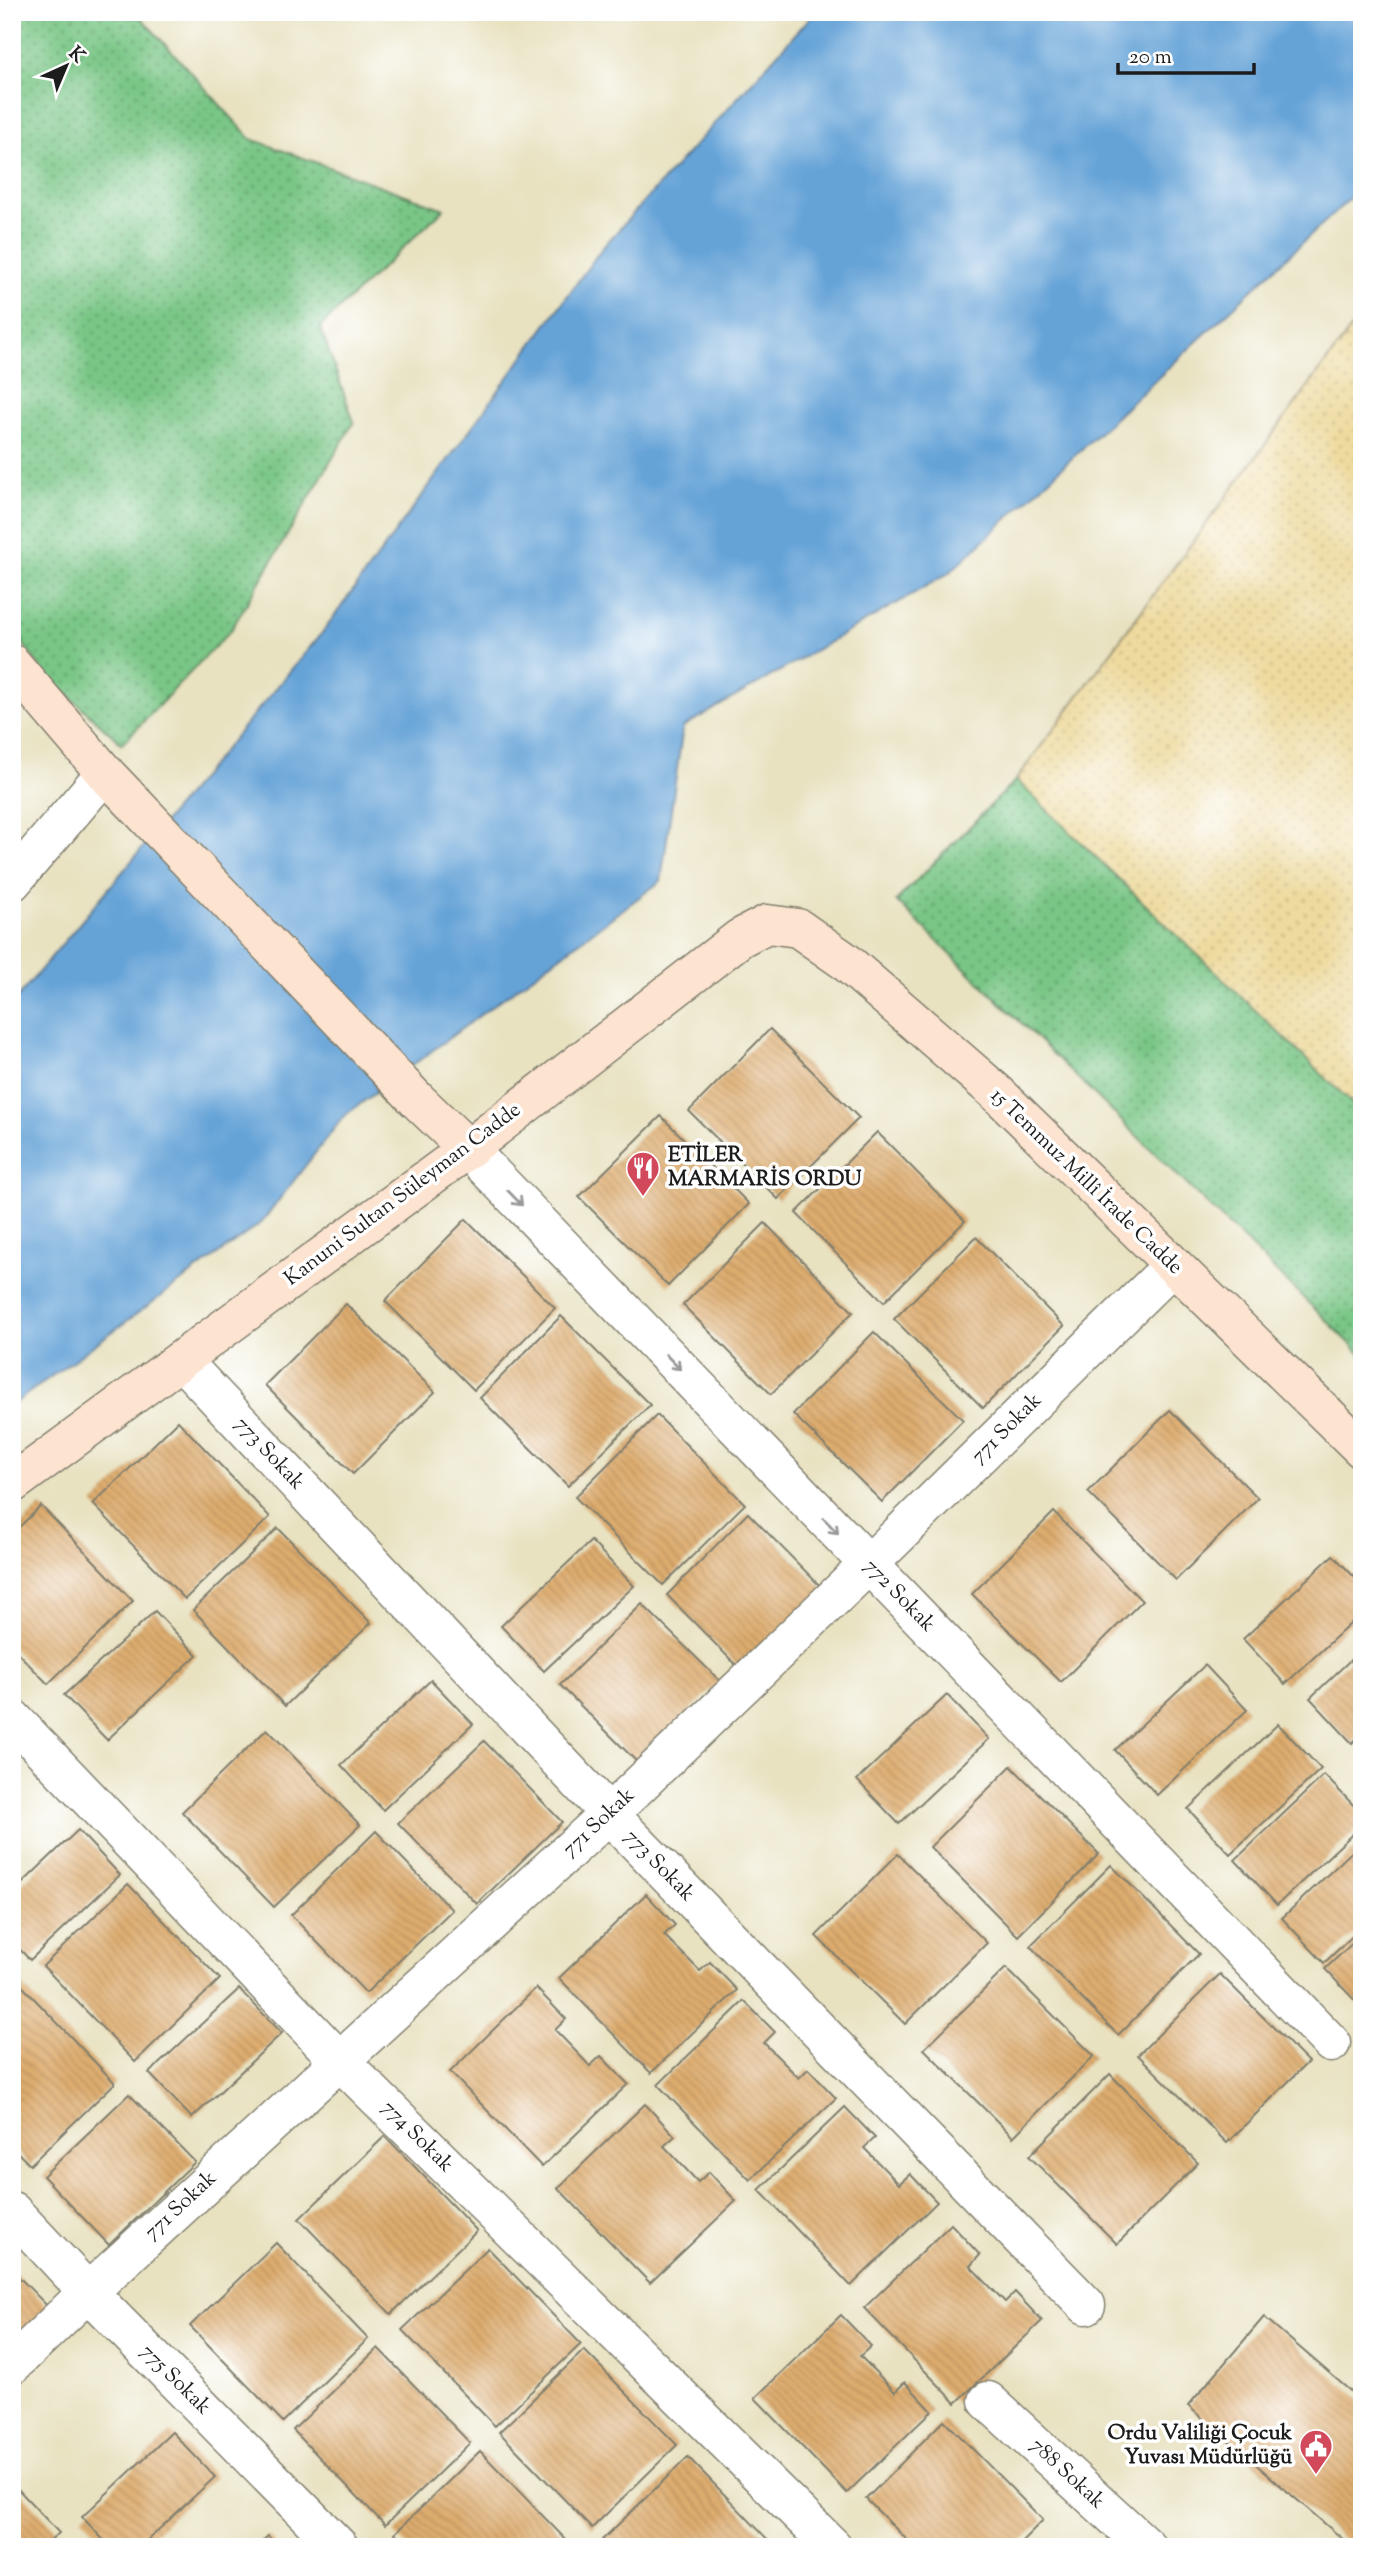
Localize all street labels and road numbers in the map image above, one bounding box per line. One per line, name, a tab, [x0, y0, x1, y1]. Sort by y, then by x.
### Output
street label: 15 Temmuz Millî İrade Cadde	[983, 1082, 1189, 1282]
street label: Kanuni Sultan Süleyman Cadde	[278, 1096, 528, 1294]
street label: 771 Sokak	[965, 1386, 1050, 1471]
street label: 773 Sokak	[227, 1411, 311, 1498]
street label: 772 Sokak	[856, 1553, 942, 1640]
street label: 771 Sokak	[556, 1781, 642, 1864]
street label: 773 Sokak	[617, 1823, 702, 1909]
street label: 774 Sokak	[374, 2094, 460, 2180]
street label: 771 Sokak	[138, 2164, 224, 2247]
street label: 775 Sokak	[133, 2338, 218, 2423]
street label: 788 Sokak	[1023, 2431, 1111, 2517]

